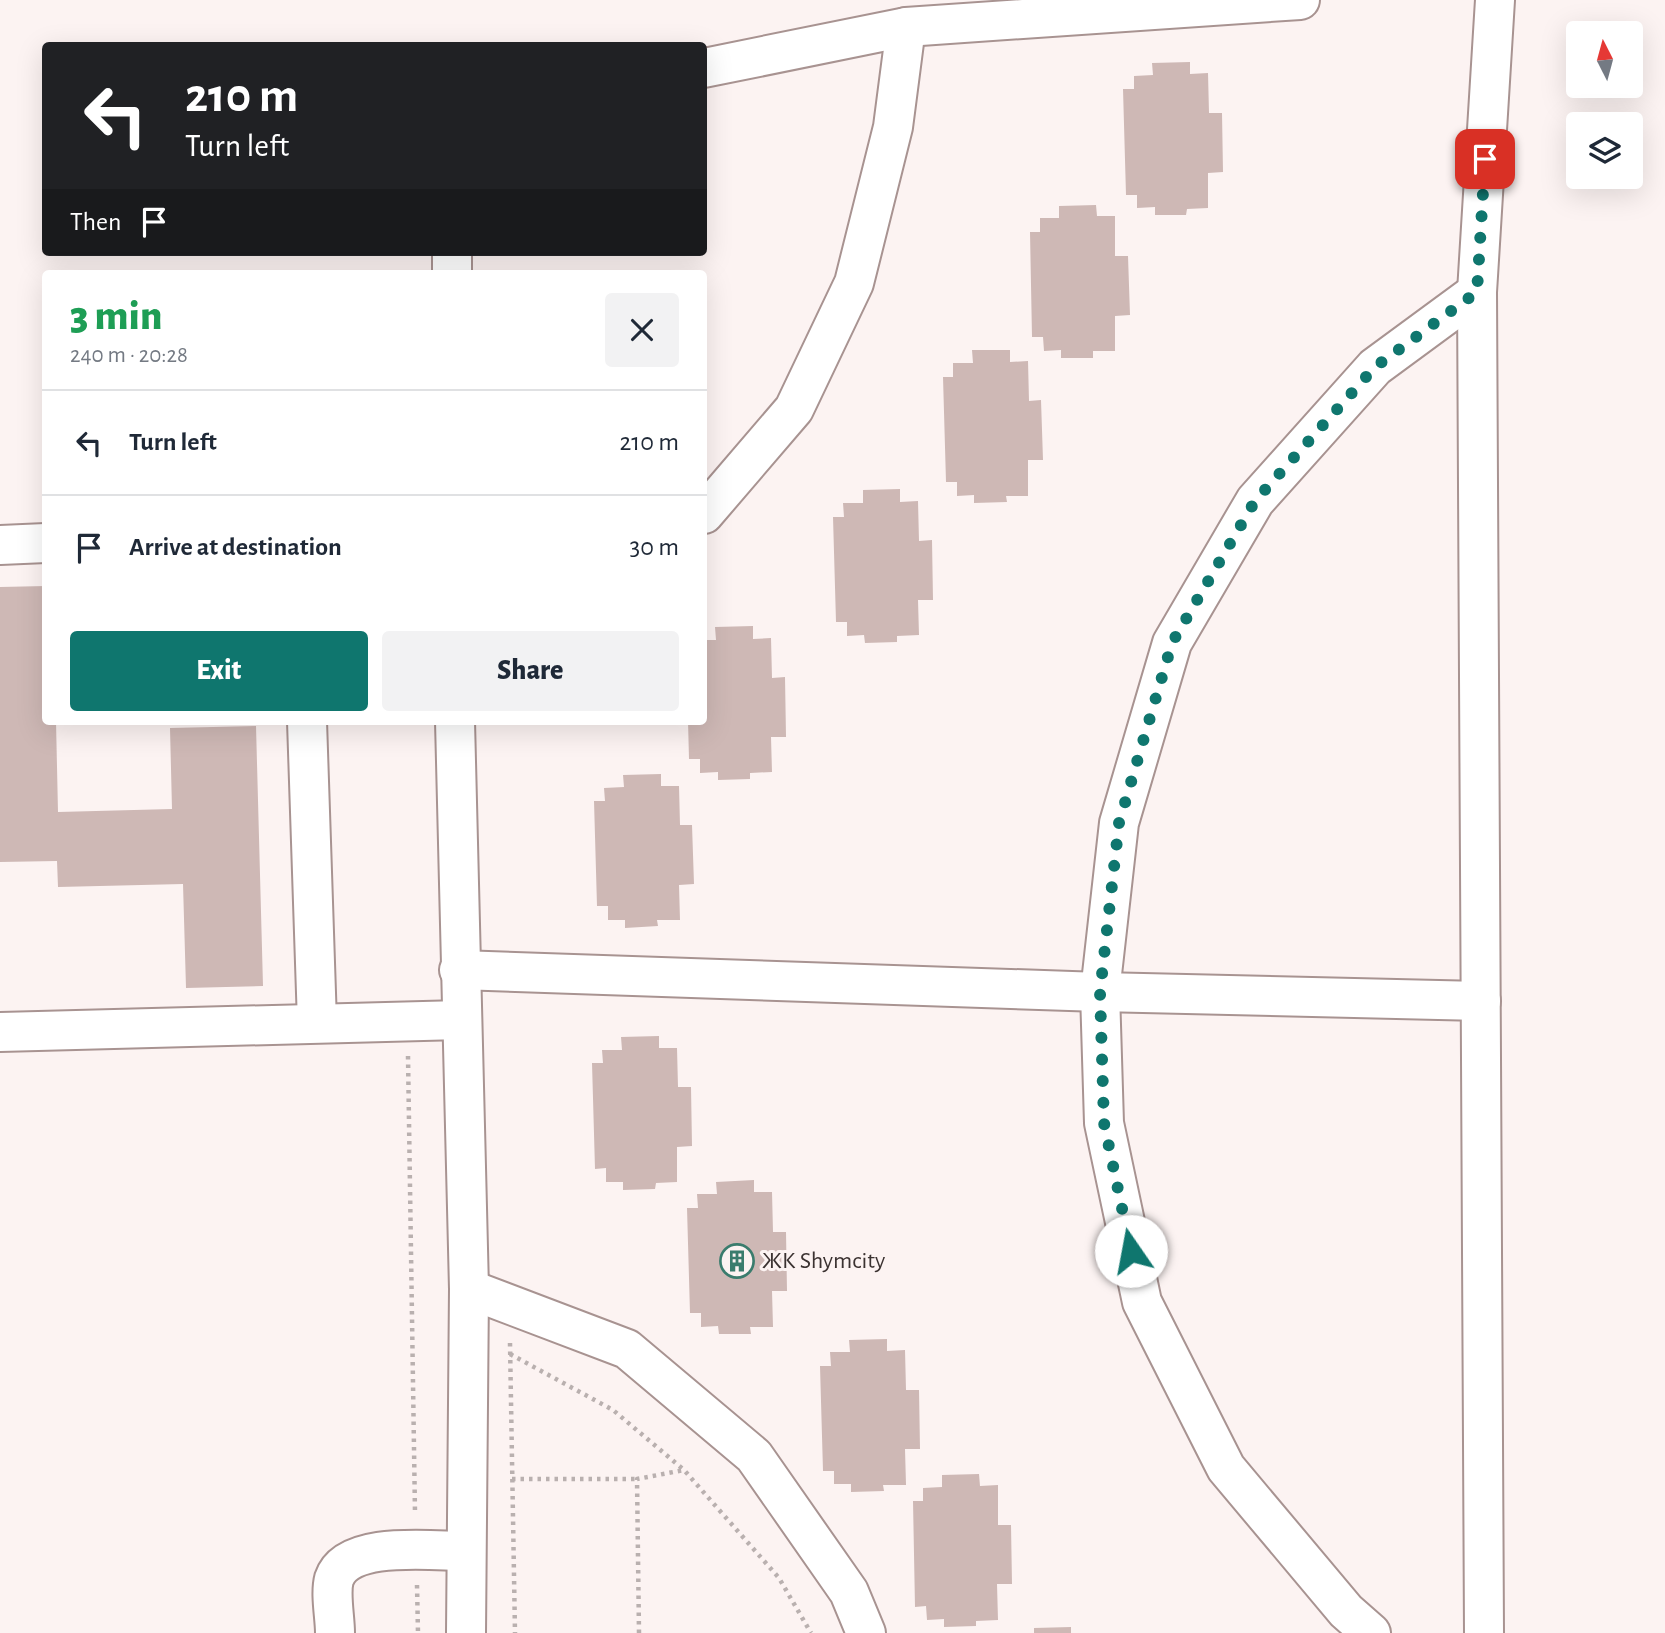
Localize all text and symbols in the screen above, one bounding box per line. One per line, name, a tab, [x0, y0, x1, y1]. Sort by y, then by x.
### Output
north arrow	[1566, 21, 1643, 98]
map controls	[1566, 21, 1643, 189]
icon: left	[70, 70, 161, 161]
text: 210 m	[185, 72, 298, 121]
button: layers	[1566, 112, 1643, 189]
pin	[1455, 129, 1515, 189]
text: Turn left	[185, 130, 289, 162]
icon: arrive	[1466, 140, 1504, 178]
icon: arrive	[135, 203, 173, 241]
text: Then	[70, 209, 121, 235]
button: close	[605, 293, 679, 367]
text: 3 min	[70, 295, 162, 337]
text: 240 m · 20:28	[70, 344, 188, 367]
icon: left	[70, 424, 108, 462]
text: Turn left	[129, 429, 217, 455]
text: 210 m	[619, 429, 679, 455]
icon: arrive	[70, 529, 108, 567]
text: Arrive at destination	[129, 534, 342, 560]
text: 30 m	[629, 534, 679, 560]
button: Exit	[70, 631, 368, 711]
button: Share	[382, 631, 679, 711]
position arrow	[1094, 1214, 1168, 1288]
building icon: ЖК Shymcity	[718, 1242, 756, 1280]
place label: ЖК Shymcity	[762, 1249, 885, 1273]

